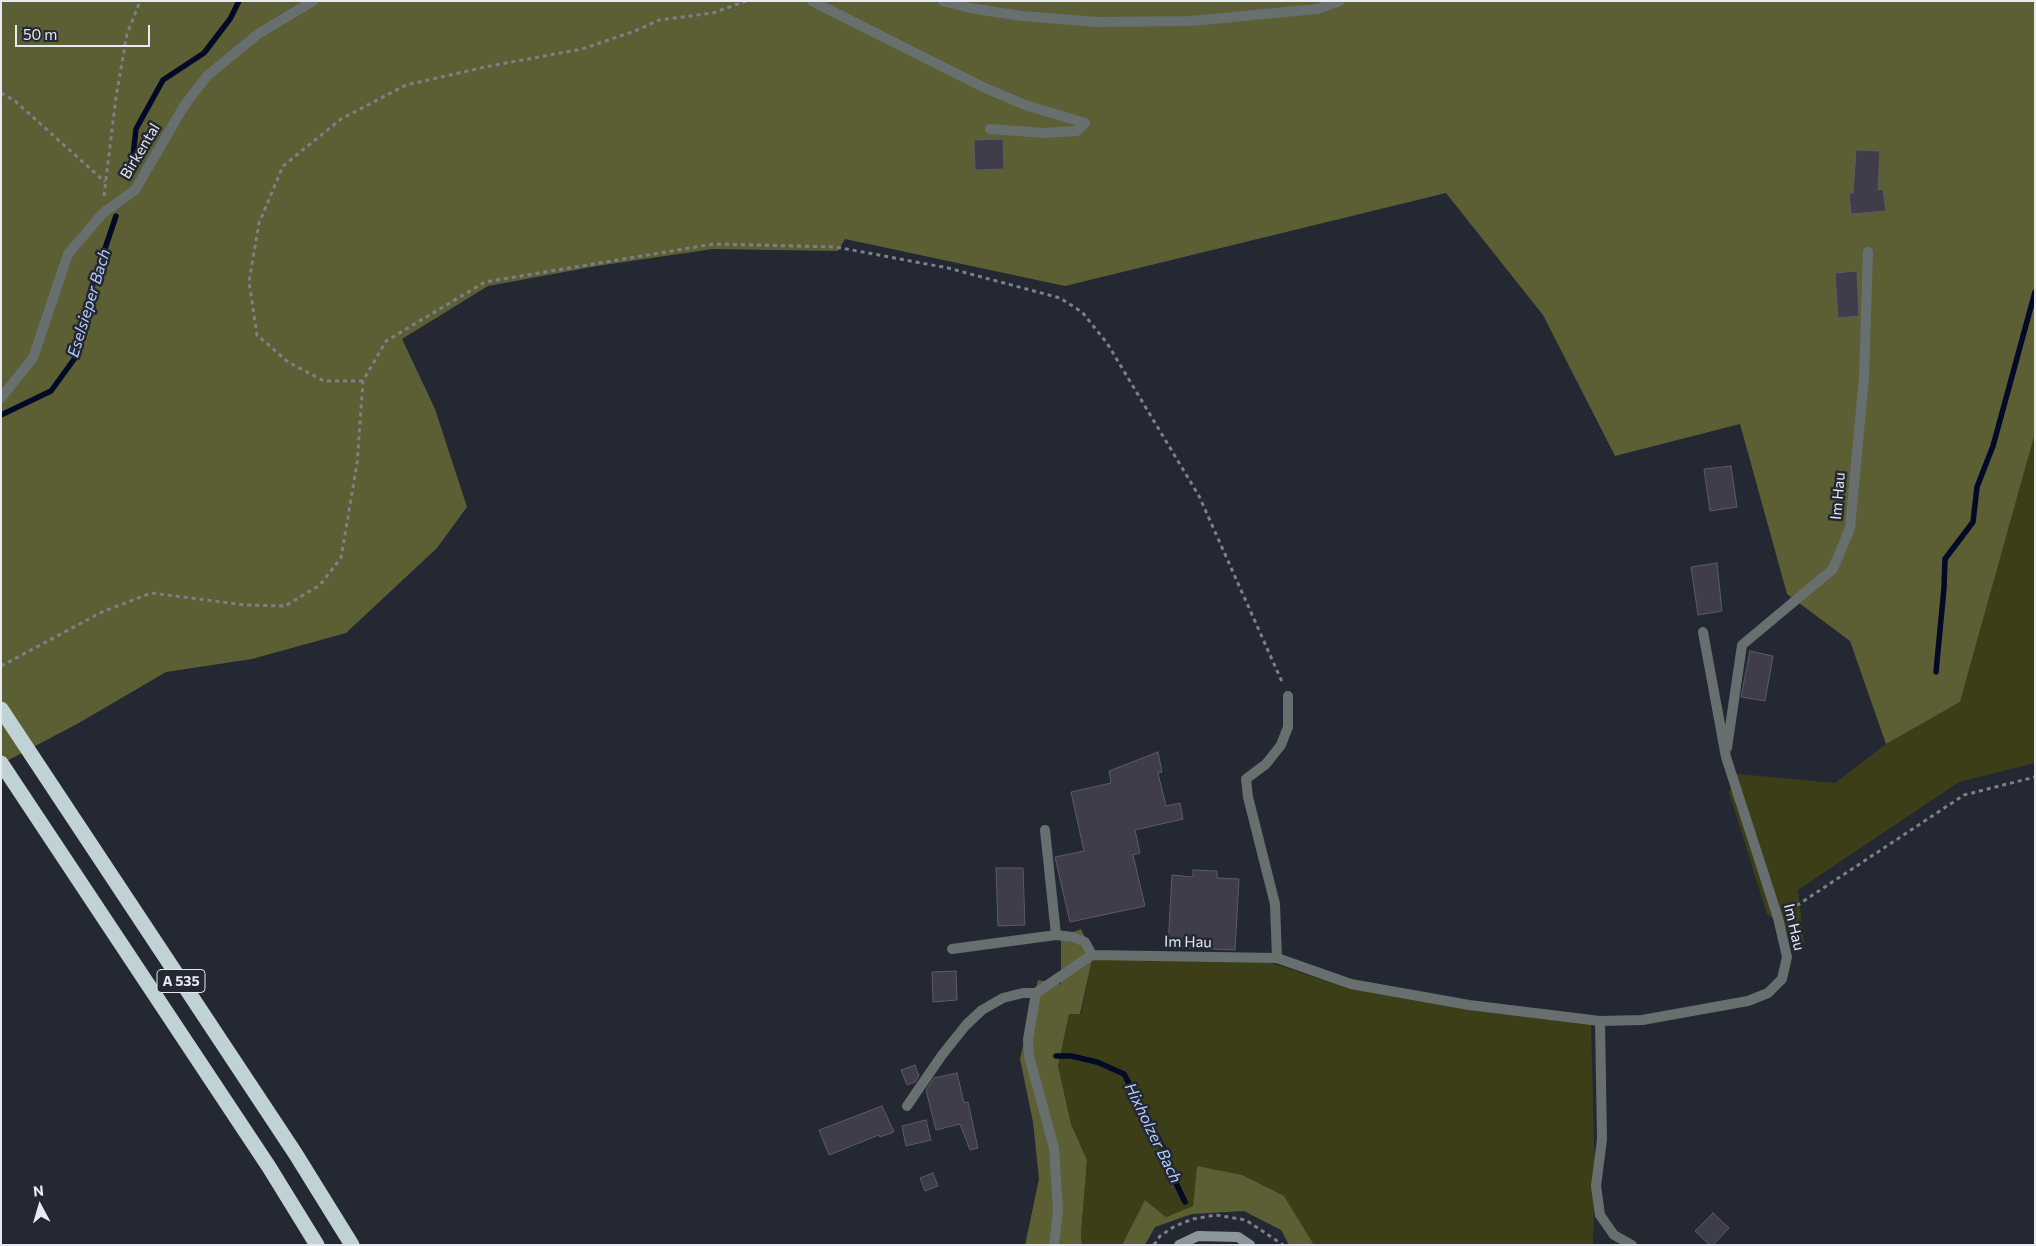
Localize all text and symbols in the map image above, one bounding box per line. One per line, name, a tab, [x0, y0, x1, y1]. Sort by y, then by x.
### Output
scale bar	[18, 15, 152, 47]
text: 50 m	[23, 25, 57, 43]
street label: Birkental	[116, 120, 164, 182]
water label: Eselsieper Bach	[63, 247, 115, 359]
street label: Im Hau	[1827, 471, 1849, 521]
street label: Im Hau	[1780, 902, 1808, 952]
street label: Im Hau	[1164, 933, 1212, 951]
road number: A 535	[157, 969, 205, 992]
water label: Hixholzer Bach	[1120, 1080, 1186, 1186]
north arrow	[15, 1181, 65, 1231]
text: N	[32, 1182, 44, 1200]

